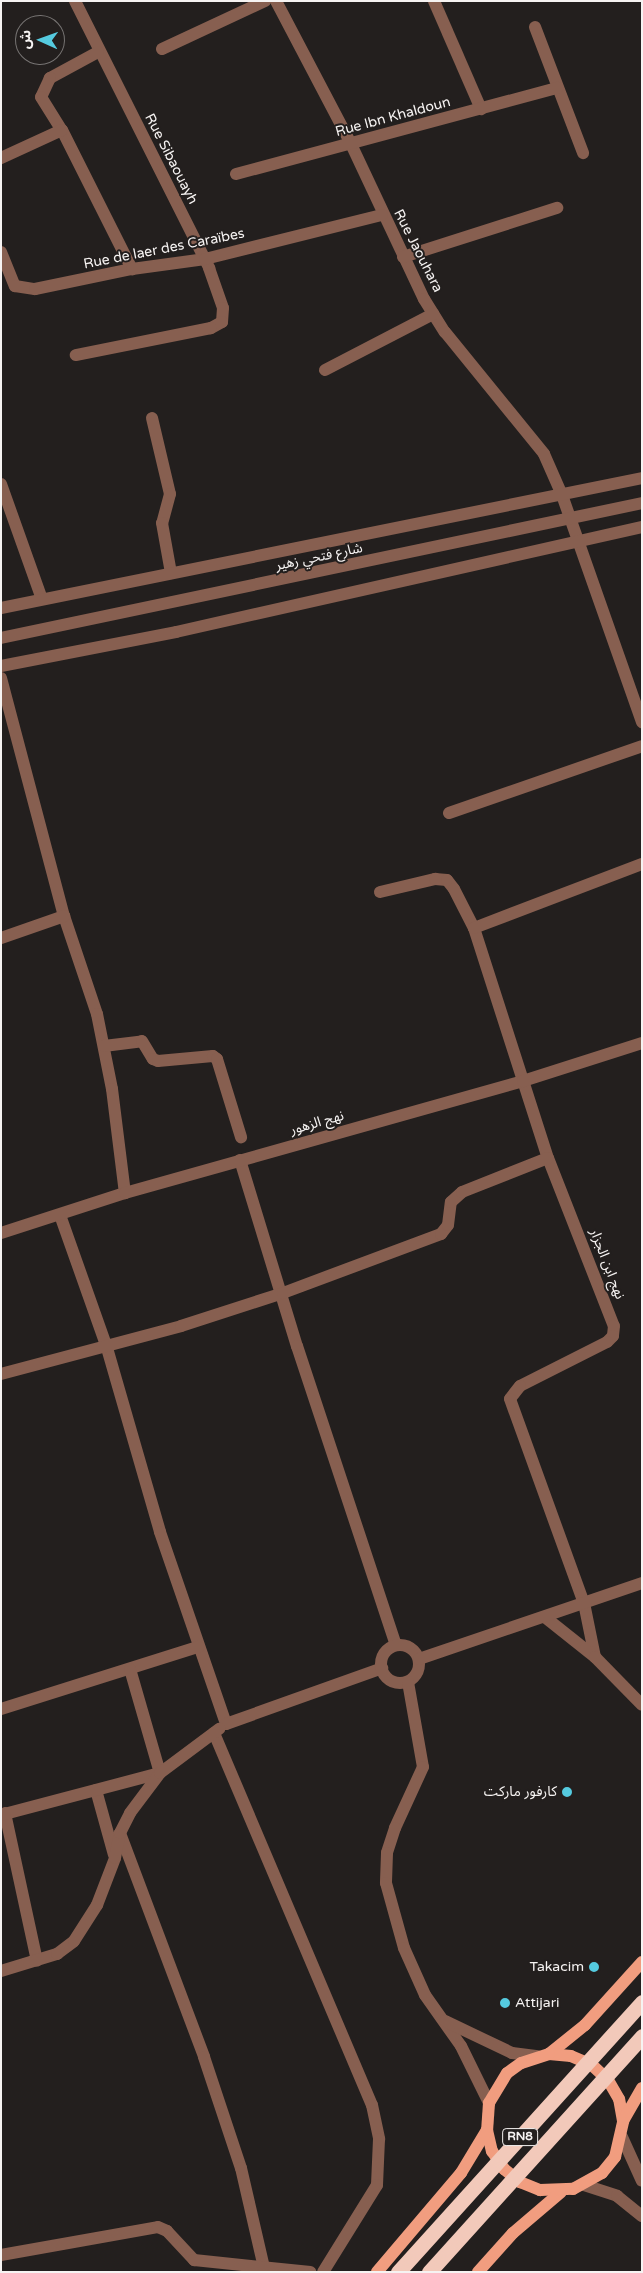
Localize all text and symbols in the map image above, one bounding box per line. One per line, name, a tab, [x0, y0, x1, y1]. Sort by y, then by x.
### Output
north arrow	[15, 15, 65, 65]
text: ش	[17, 30, 34, 49]
street label: Rue Ibn Khaldoun	[334, 94, 452, 140]
street label: Rue Sibaouayh	[141, 111, 201, 207]
street label: Rue Jaouhara	[390, 207, 446, 295]
street label: Rue de laer des Caraïbes	[82, 225, 246, 273]
street label: شارع فتحي زهير	[274, 540, 364, 574]
street label: نهج الزهور	[288, 1107, 346, 1139]
street label: نهج ابن الجزار	[586, 1226, 628, 1302]
place label: كارفور ماركت	[484, 1784, 557, 1800]
marker: كارفور ماركت	[561, 1786, 573, 1798]
place label: Takacim	[530, 1959, 584, 1975]
marker: Takacim	[588, 1961, 600, 1973]
place label: Attijari	[515, 1995, 560, 2011]
marker: Attijari	[499, 1997, 511, 2009]
road number: RN8	[501, 2128, 539, 2146]

